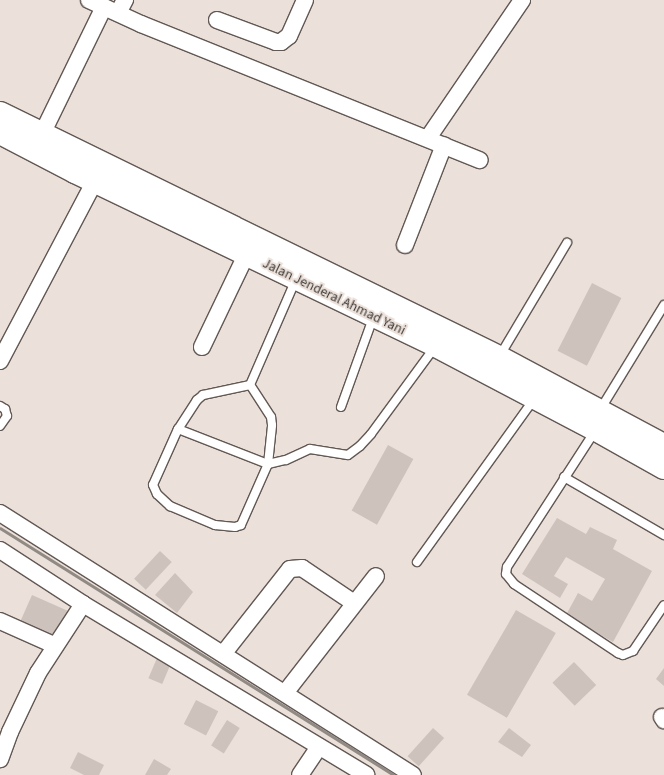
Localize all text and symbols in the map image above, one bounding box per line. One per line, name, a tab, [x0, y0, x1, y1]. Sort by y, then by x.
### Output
street label: Jalan Jenderal Ahmad Yani	[260, 255, 408, 339]

